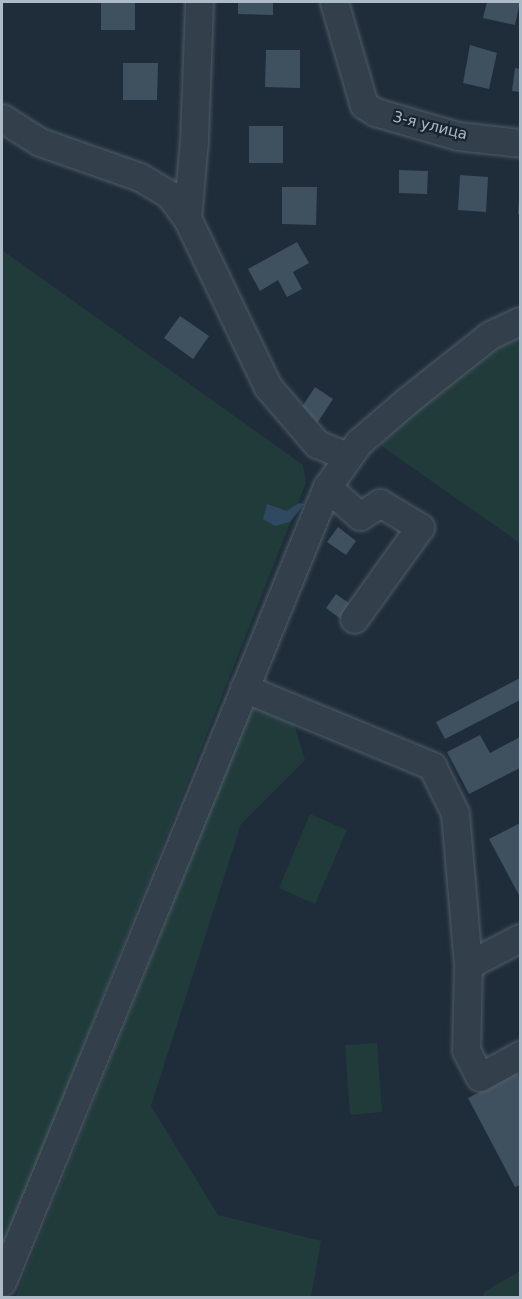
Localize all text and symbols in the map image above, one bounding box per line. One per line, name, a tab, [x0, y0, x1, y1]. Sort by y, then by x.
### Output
street label: 3-я улица	[391, 108, 469, 144]

